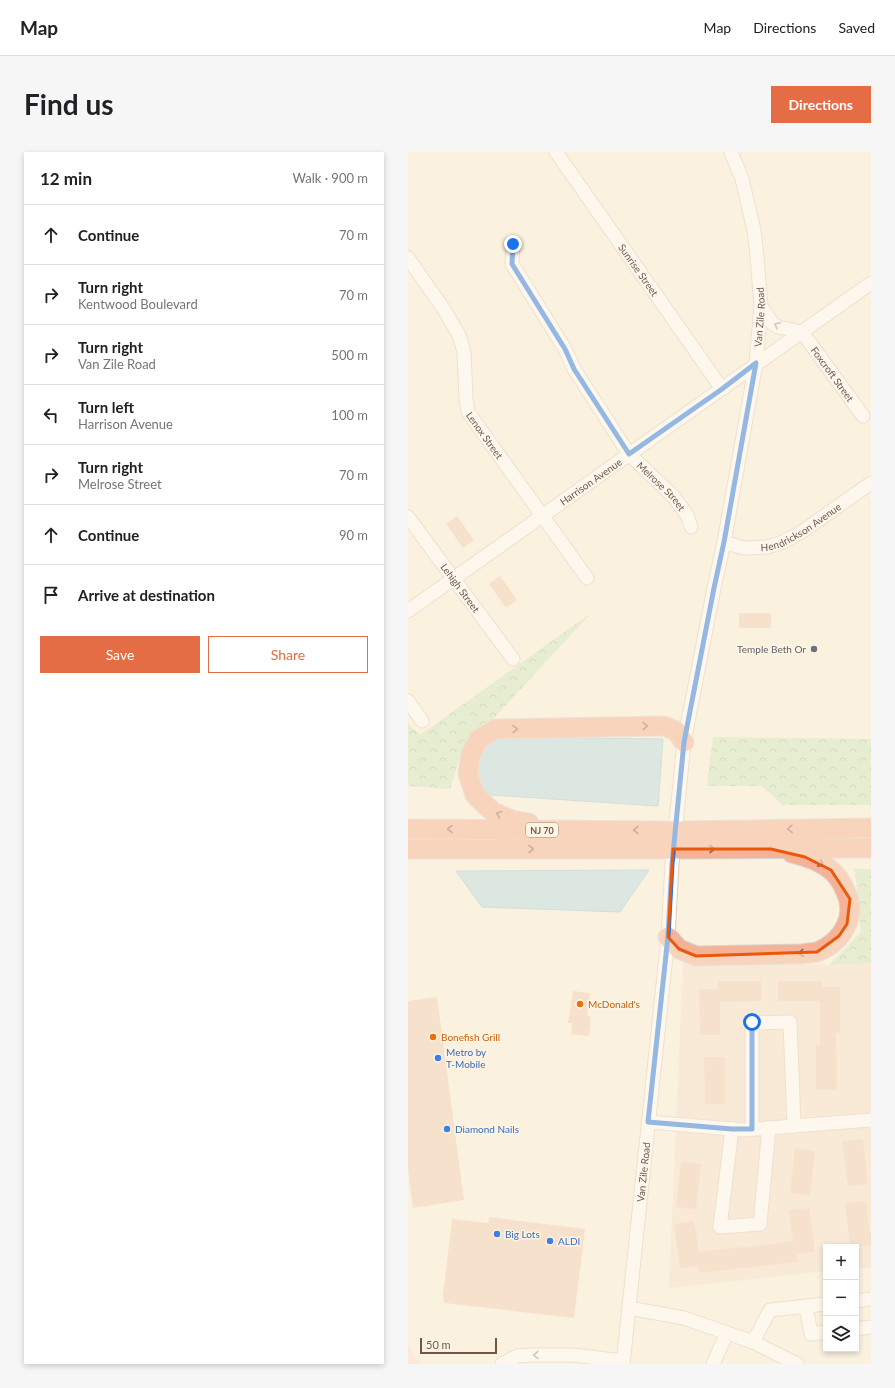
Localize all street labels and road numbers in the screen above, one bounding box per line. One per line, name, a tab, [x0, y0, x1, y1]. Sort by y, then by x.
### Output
street label: Sunrise Street	[616, 241, 661, 299]
street label: Van Zile Road	[751, 287, 767, 347]
street label: Foxcroft Street	[809, 344, 857, 404]
street label: Lenox Street	[464, 409, 506, 461]
street label: Harrison Avenue	[557, 455, 624, 508]
street label: Melrose Street	[635, 459, 688, 514]
street label: Hendrickson Avenue	[760, 500, 843, 553]
street label: Lehigh Street	[438, 561, 483, 615]
road number: NJ 70	[526, 823, 558, 837]
street label: Van Zile Road	[634, 1142, 652, 1203]

